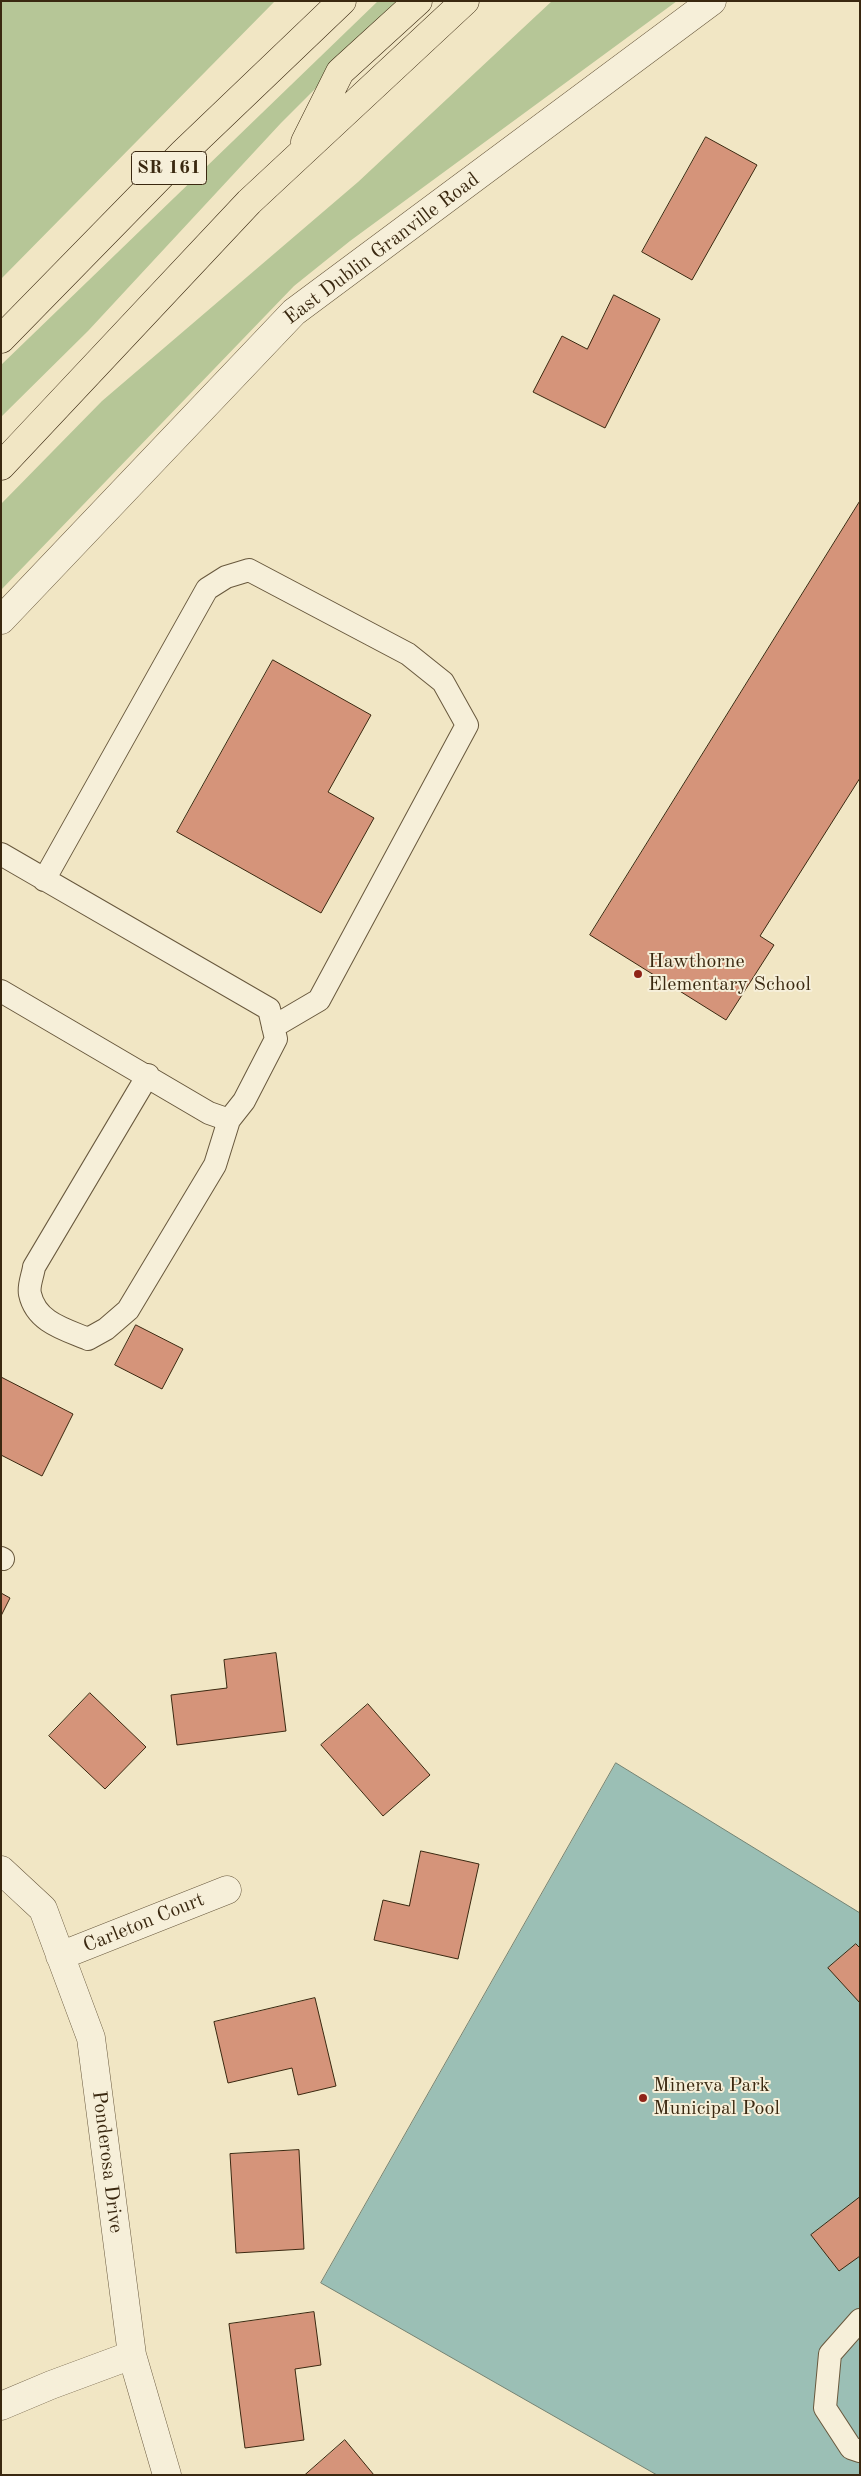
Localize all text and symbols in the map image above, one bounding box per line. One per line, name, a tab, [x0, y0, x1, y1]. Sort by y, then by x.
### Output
road number: SR 161	[132, 152, 206, 184]
street label: East Dublin Granville Road	[280, 168, 484, 330]
place label: Hawthorne Elementary School	[648, 950, 811, 997]
marker: Hawthorne Elementary School	[632, 968, 644, 980]
street label: Carleton Court	[80, 1888, 208, 1958]
place label: Minerva Park Municipal Pool	[653, 2074, 780, 2121]
street label: Ponderosa Drive	[86, 2089, 128, 2235]
marker: Minerva Park Municipal Pool	[637, 2092, 649, 2104]

